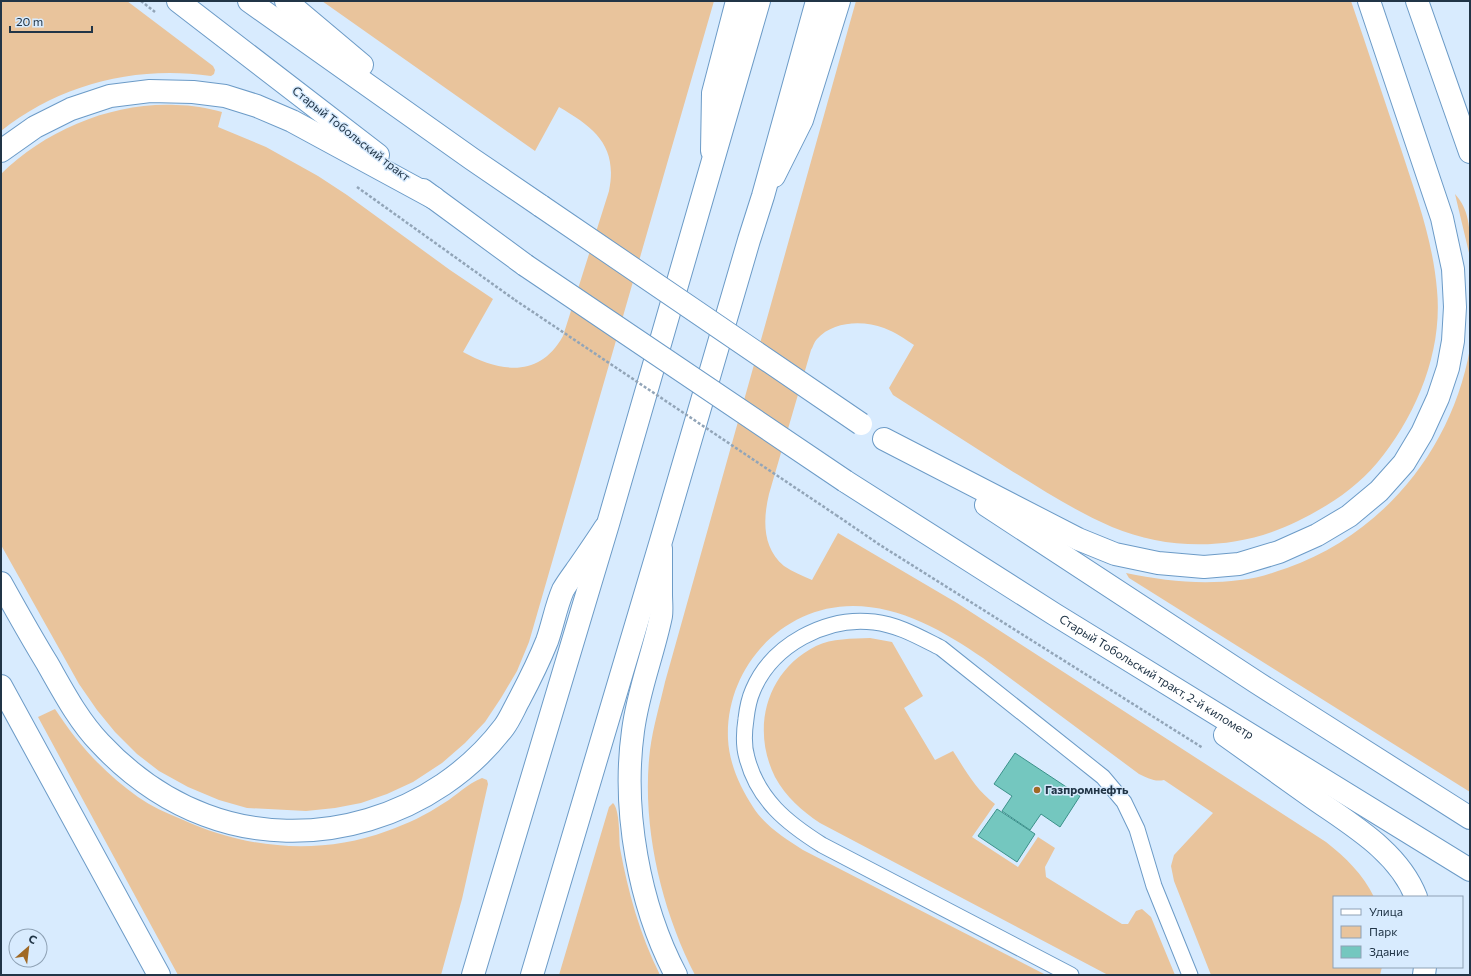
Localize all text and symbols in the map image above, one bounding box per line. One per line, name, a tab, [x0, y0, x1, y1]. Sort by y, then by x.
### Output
scale bar	[10, 8, 92, 34]
text: 20 m	[16, 14, 43, 28]
street label: Старый Тобольский тракт	[290, 83, 414, 184]
street label: Старый Тобольский тракт, 2-й километр	[1057, 611, 1257, 741]
place label: Газпромнефть	[1045, 782, 1129, 796]
marker: Газпромнефть	[1032, 785, 1042, 795]
legend	[1333, 896, 1463, 968]
text: Улица	[1369, 904, 1403, 918]
text: Парк	[1369, 924, 1398, 938]
north arrow	[8, 928, 48, 968]
text: С	[27, 931, 40, 946]
text: Здание	[1369, 944, 1409, 958]

